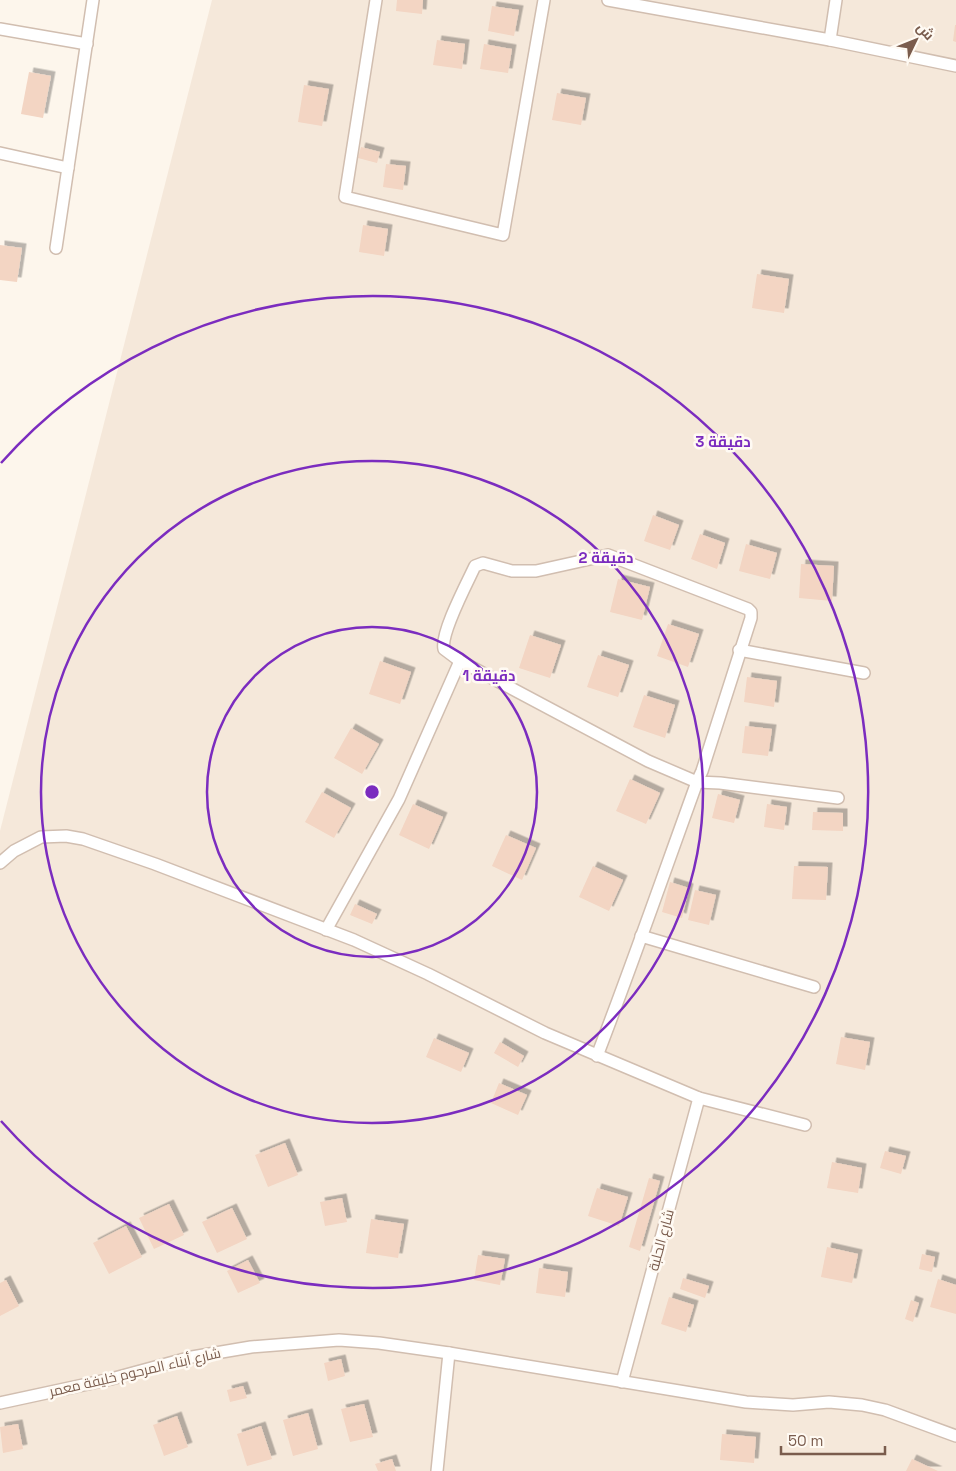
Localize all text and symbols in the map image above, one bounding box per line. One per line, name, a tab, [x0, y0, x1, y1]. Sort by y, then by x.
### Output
north arrow	[891, 15, 941, 65]
text: ش	[913, 18, 938, 44]
text: 3 دقيقة	[695, 432, 751, 451]
text: 2 دقيقة	[578, 548, 634, 567]
text: 1 دقيقة	[463, 666, 516, 685]
centre of rings	[363, 783, 381, 801]
street label: شارع الحلبة	[644, 1207, 678, 1273]
street label: شارع أبناء المرحوم خليفة معمر	[46, 1343, 223, 1402]
scale bar	[781, 1424, 885, 1456]
text: 50 m	[788, 1431, 823, 1450]

